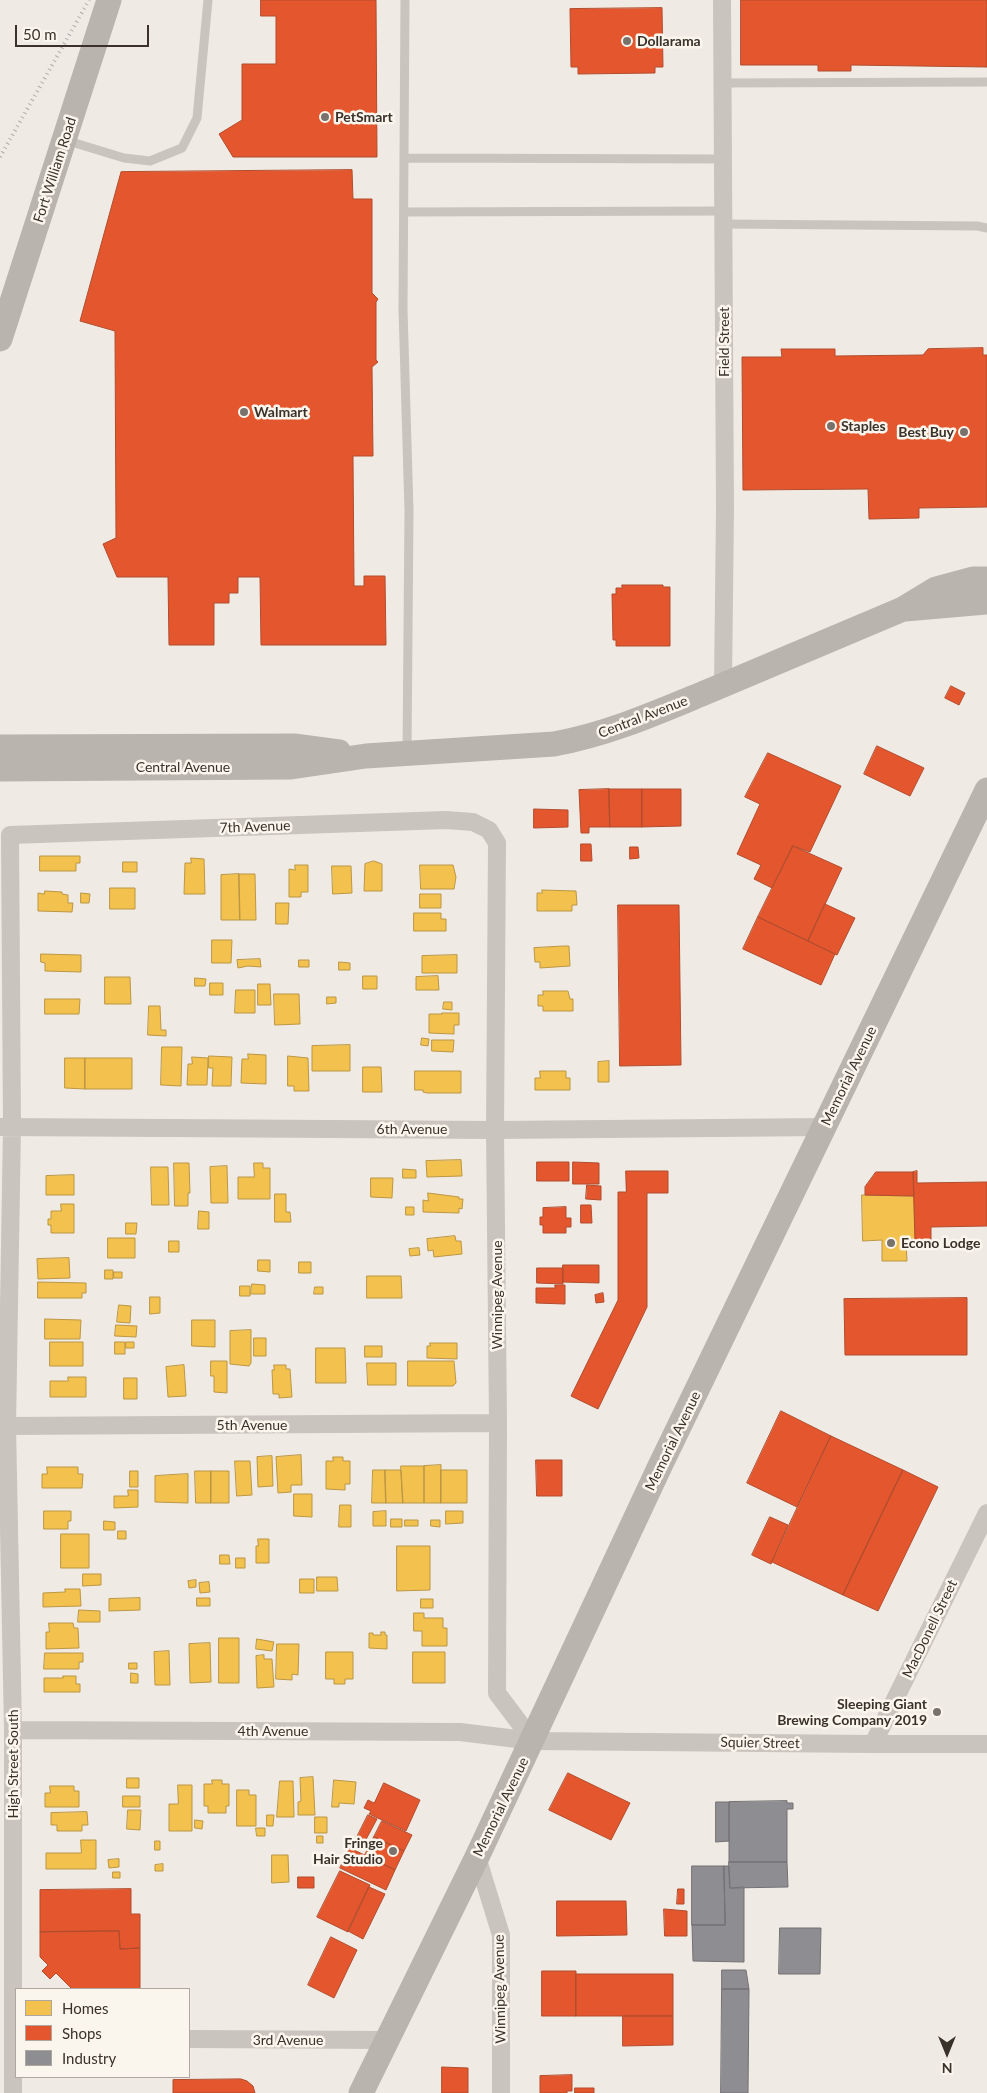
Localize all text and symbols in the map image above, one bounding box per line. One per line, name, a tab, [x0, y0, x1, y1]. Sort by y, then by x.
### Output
scale bar	[18, 15, 151, 47]
text: 50 m	[23, 25, 57, 43]
place label: Dollarama	[637, 33, 701, 49]
marker: Dollarama	[621, 35, 633, 47]
place label: PetSmart	[335, 109, 393, 125]
marker: PetSmart	[319, 111, 331, 123]
street label: Fort William Road	[30, 115, 80, 225]
street label: Field Street	[716, 307, 732, 377]
place label: Walmart	[254, 404, 308, 420]
marker: Walmart	[238, 406, 250, 418]
place label: Staples	[841, 418, 886, 434]
marker: Staples	[825, 420, 837, 432]
place label: Best Buy	[898, 424, 954, 440]
marker: Best Buy	[958, 426, 970, 438]
street label: Central Avenue	[596, 692, 690, 742]
street label: Central Avenue	[136, 759, 230, 775]
street label: 7th Avenue	[219, 817, 291, 837]
street label: Memorial Avenue	[818, 1024, 880, 1128]
street label: 6th Avenue	[377, 1121, 447, 1137]
place label: Econo Lodge	[901, 1235, 980, 1251]
marker: Econo Lodge	[885, 1237, 897, 1249]
street label: Winnipeg Avenue	[489, 1240, 505, 1350]
street label: Memorial Avenue	[642, 1389, 704, 1493]
street label: 5th Avenue	[217, 1417, 287, 1433]
street label: MacDonell Street	[899, 1577, 961, 1681]
place label: Sleeping Giant Brewing Company 2019	[777, 1696, 927, 1728]
marker: Sleeping Giant Brewing Company 2019	[931, 1706, 943, 1718]
street label: High Street South	[5, 1709, 21, 1819]
street label: 4th Avenue	[238, 1723, 308, 1739]
street label: Squier Street	[720, 1734, 800, 1752]
street label: Memorial Avenue	[470, 1755, 532, 1859]
place label: Fringe Hair Studio	[313, 1835, 383, 1868]
marker: Fringe Hair Studio	[387, 1845, 399, 1857]
street label: Winnipeg Avenue	[491, 1934, 509, 2044]
legend	[15, 1988, 190, 2078]
text: Homes	[62, 1999, 108, 2017]
text: Shops	[62, 2024, 102, 2042]
north arrow	[922, 2028, 972, 2078]
street label: 3rd Avenue	[253, 2032, 323, 2048]
text: Industry	[62, 2049, 116, 2067]
text: N	[942, 2060, 952, 2077]

